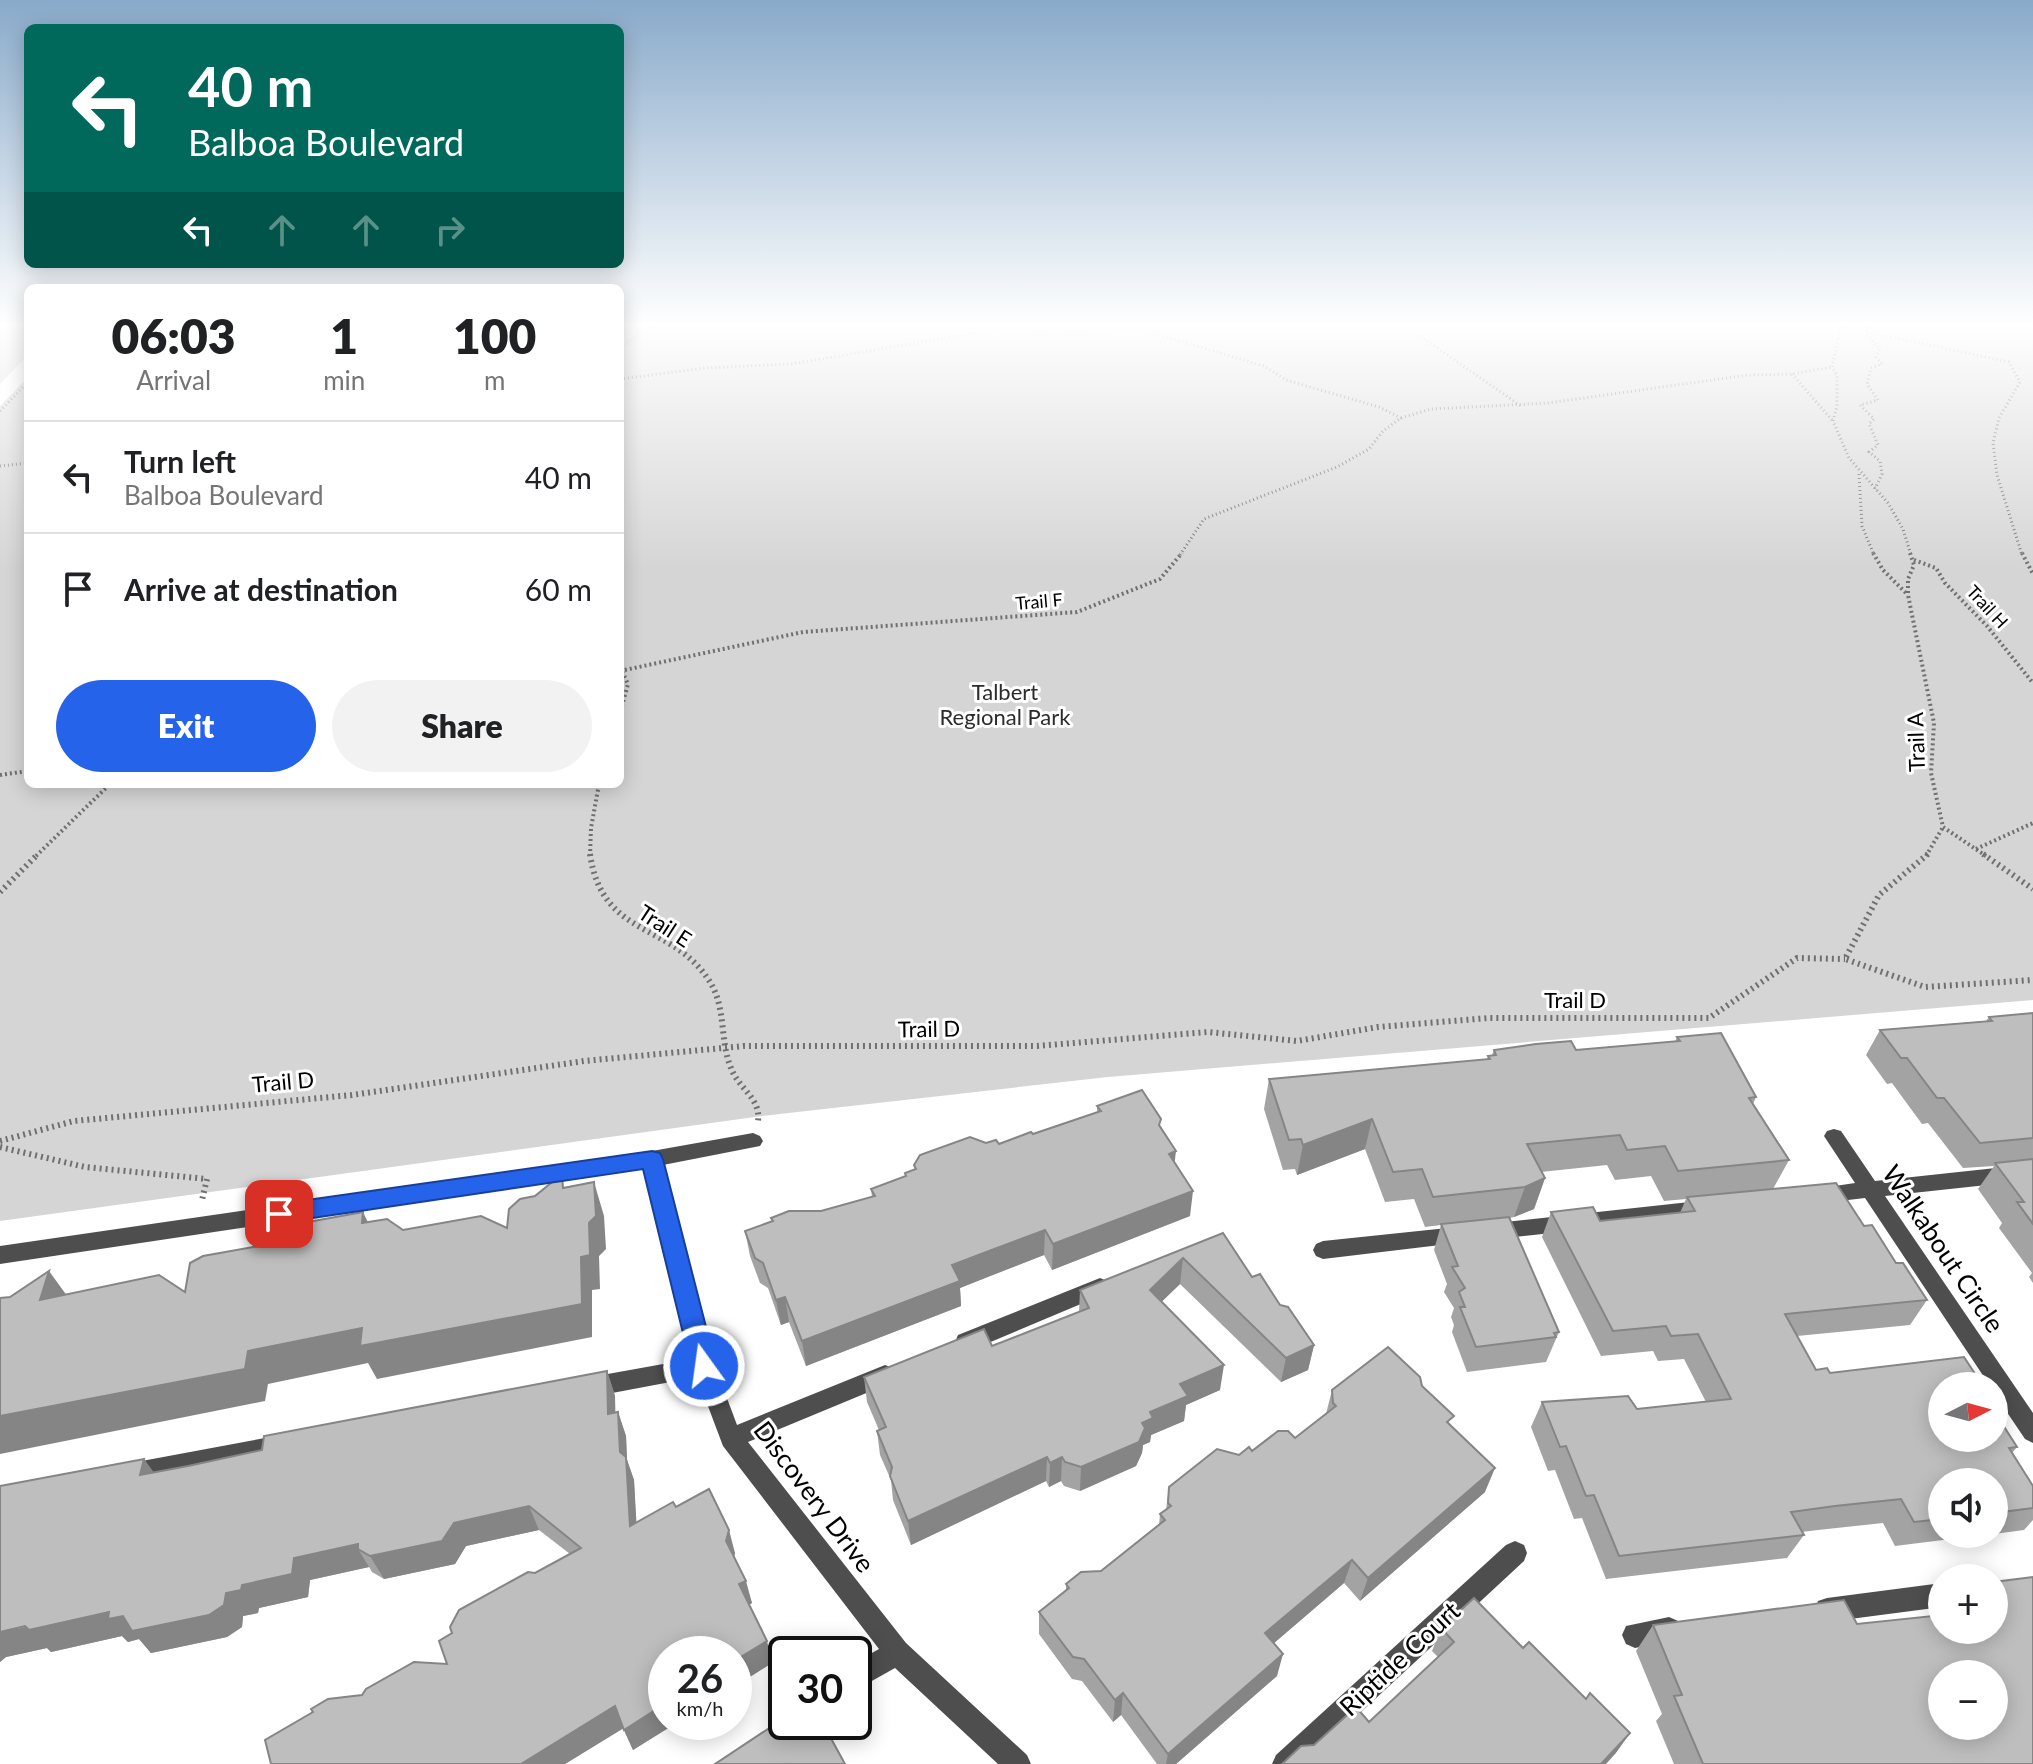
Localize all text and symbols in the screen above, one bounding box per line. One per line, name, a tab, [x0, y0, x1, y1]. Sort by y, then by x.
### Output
text: 40 m	[188, 52, 313, 119]
icon: left	[56, 56, 160, 160]
text: Balboa Boulevard	[188, 120, 464, 164]
icon: left	[176, 208, 220, 252]
icon: ahead	[260, 208, 304, 252]
icon: ahead	[344, 208, 388, 252]
icon: right	[428, 208, 472, 252]
text: 06:03	[112, 307, 236, 364]
text: 1	[330, 307, 358, 364]
text: 100	[453, 307, 536, 364]
text: Arrival	[136, 364, 211, 396]
text: min	[323, 364, 365, 396]
text: m	[484, 364, 505, 396]
text: Turn left	[124, 443, 236, 479]
icon: left	[56, 455, 100, 499]
text: 40 m	[525, 459, 592, 495]
text: Balboa Boulevard	[124, 479, 324, 511]
icon: arrive	[56, 567, 100, 611]
text: Arrive at destination	[124, 571, 398, 607]
text: 60 m	[525, 571, 592, 607]
street label: Trail H	[1962, 580, 2013, 632]
street label: Trail F	[1014, 588, 1063, 614]
park label: Talbert Regional Park	[940, 678, 1071, 730]
button: Exit	[56, 680, 316, 772]
button: Share	[332, 680, 592, 772]
street label: Trail A	[1901, 712, 1930, 772]
street label: Trail E	[634, 898, 697, 953]
street label: Trail D	[1544, 986, 1606, 1013]
street label: Trail D	[898, 1014, 960, 1043]
street label: Trail D	[251, 1065, 315, 1098]
street label: Walkabout Circle	[1876, 1159, 2012, 1338]
pin	[245, 1180, 313, 1248]
icon: arrive	[257, 1192, 301, 1236]
position arrow	[662, 1324, 746, 1408]
north arrow	[1928, 1372, 2008, 1452]
map controls	[1928, 1372, 2008, 1740]
street label: Discovery Drive	[747, 1414, 882, 1578]
button: sound	[1928, 1468, 2008, 1548]
button: +	[1928, 1564, 2008, 1644]
street label: Riptide Court	[1333, 1594, 1467, 1722]
speed limit sign: 30	[768, 1636, 872, 1740]
text: 26	[677, 1654, 723, 1702]
button: −	[1928, 1660, 2008, 1740]
text: km/h	[677, 1696, 723, 1720]

